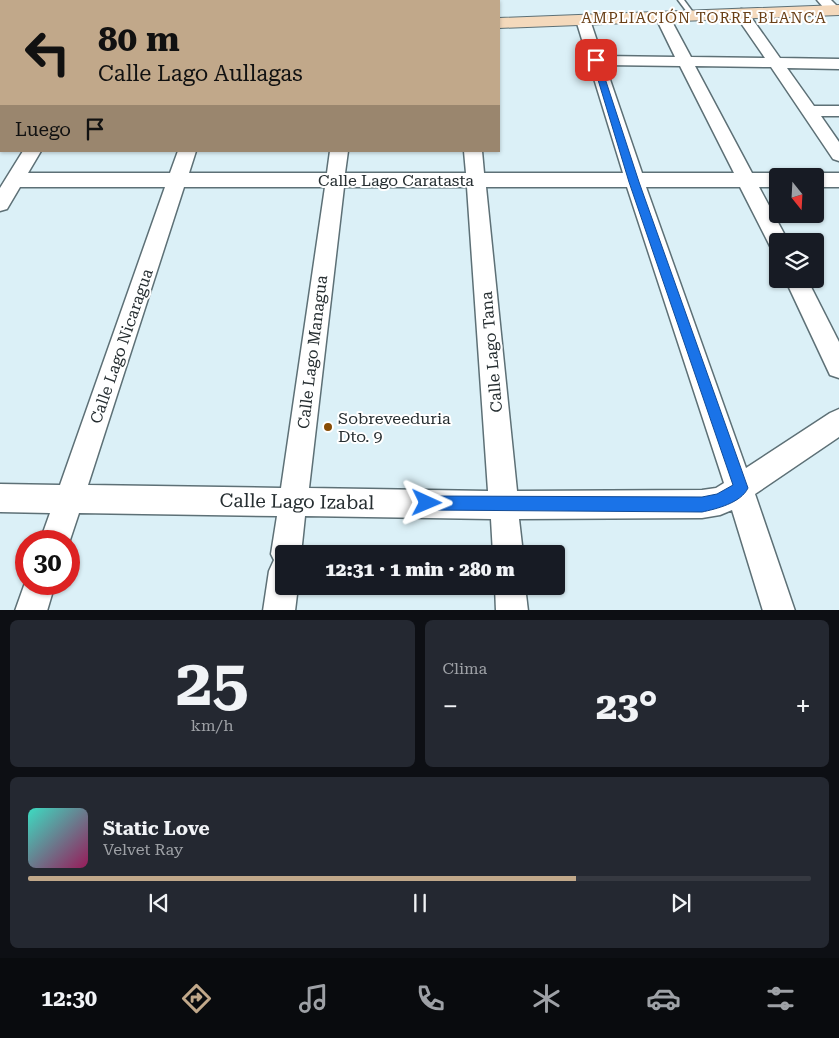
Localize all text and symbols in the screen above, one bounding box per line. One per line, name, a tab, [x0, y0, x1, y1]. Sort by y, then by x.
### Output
district label: AMPLIACIÓN TORRE BLANCA	[581, 8, 827, 27]
text: 80 m	[98, 19, 180, 60]
icon: left	[15, 20, 80, 85]
pin	[575, 39, 617, 81]
icon: arrive	[582, 46, 610, 74]
text: Calle Lago Aullagas	[98, 61, 303, 86]
icon: arrive	[81, 115, 109, 143]
text: Luego	[15, 118, 71, 141]
north arrow	[769, 168, 824, 222]
map controls	[769, 168, 824, 288]
street label: Calle Lago Caratasta	[318, 171, 474, 190]
button: layers	[769, 233, 824, 288]
street label: Calle Lago Nicaragua	[86, 266, 157, 426]
street label: Calle Lago Managua	[294, 274, 331, 430]
street label: Calle Lago Tana	[477, 290, 506, 413]
place label: Sobreveeduria Dto. 9	[338, 409, 451, 446]
marker: Sobreveeduria Dto. 9	[322, 421, 334, 433]
position arrow	[400, 476, 452, 528]
street label: Calle Lago Izabal	[220, 489, 375, 514]
speed limit sign: 30	[15, 530, 80, 595]
text: 12:31 · 1 min · 280 m	[325, 558, 515, 581]
text: 25	[176, 645, 249, 721]
text: Clima	[443, 659, 487, 678]
text: 23°	[596, 684, 658, 728]
text: −	[443, 690, 458, 723]
text: +	[795, 690, 811, 723]
text: km/h	[191, 716, 234, 735]
text: Static Love	[103, 817, 210, 840]
text: Velvet Ray	[103, 840, 183, 859]
icon: previous	[145, 889, 173, 917]
icon: pause	[406, 889, 434, 917]
icon: next	[667, 889, 695, 917]
icon: directions	[179, 981, 214, 1016]
icon: music	[296, 981, 331, 1016]
icon: phone	[413, 981, 448, 1016]
icon: climate	[529, 981, 564, 1016]
icon: car	[646, 981, 681, 1016]
icon: filters	[763, 981, 798, 1016]
text: 12:30	[41, 986, 97, 1011]

